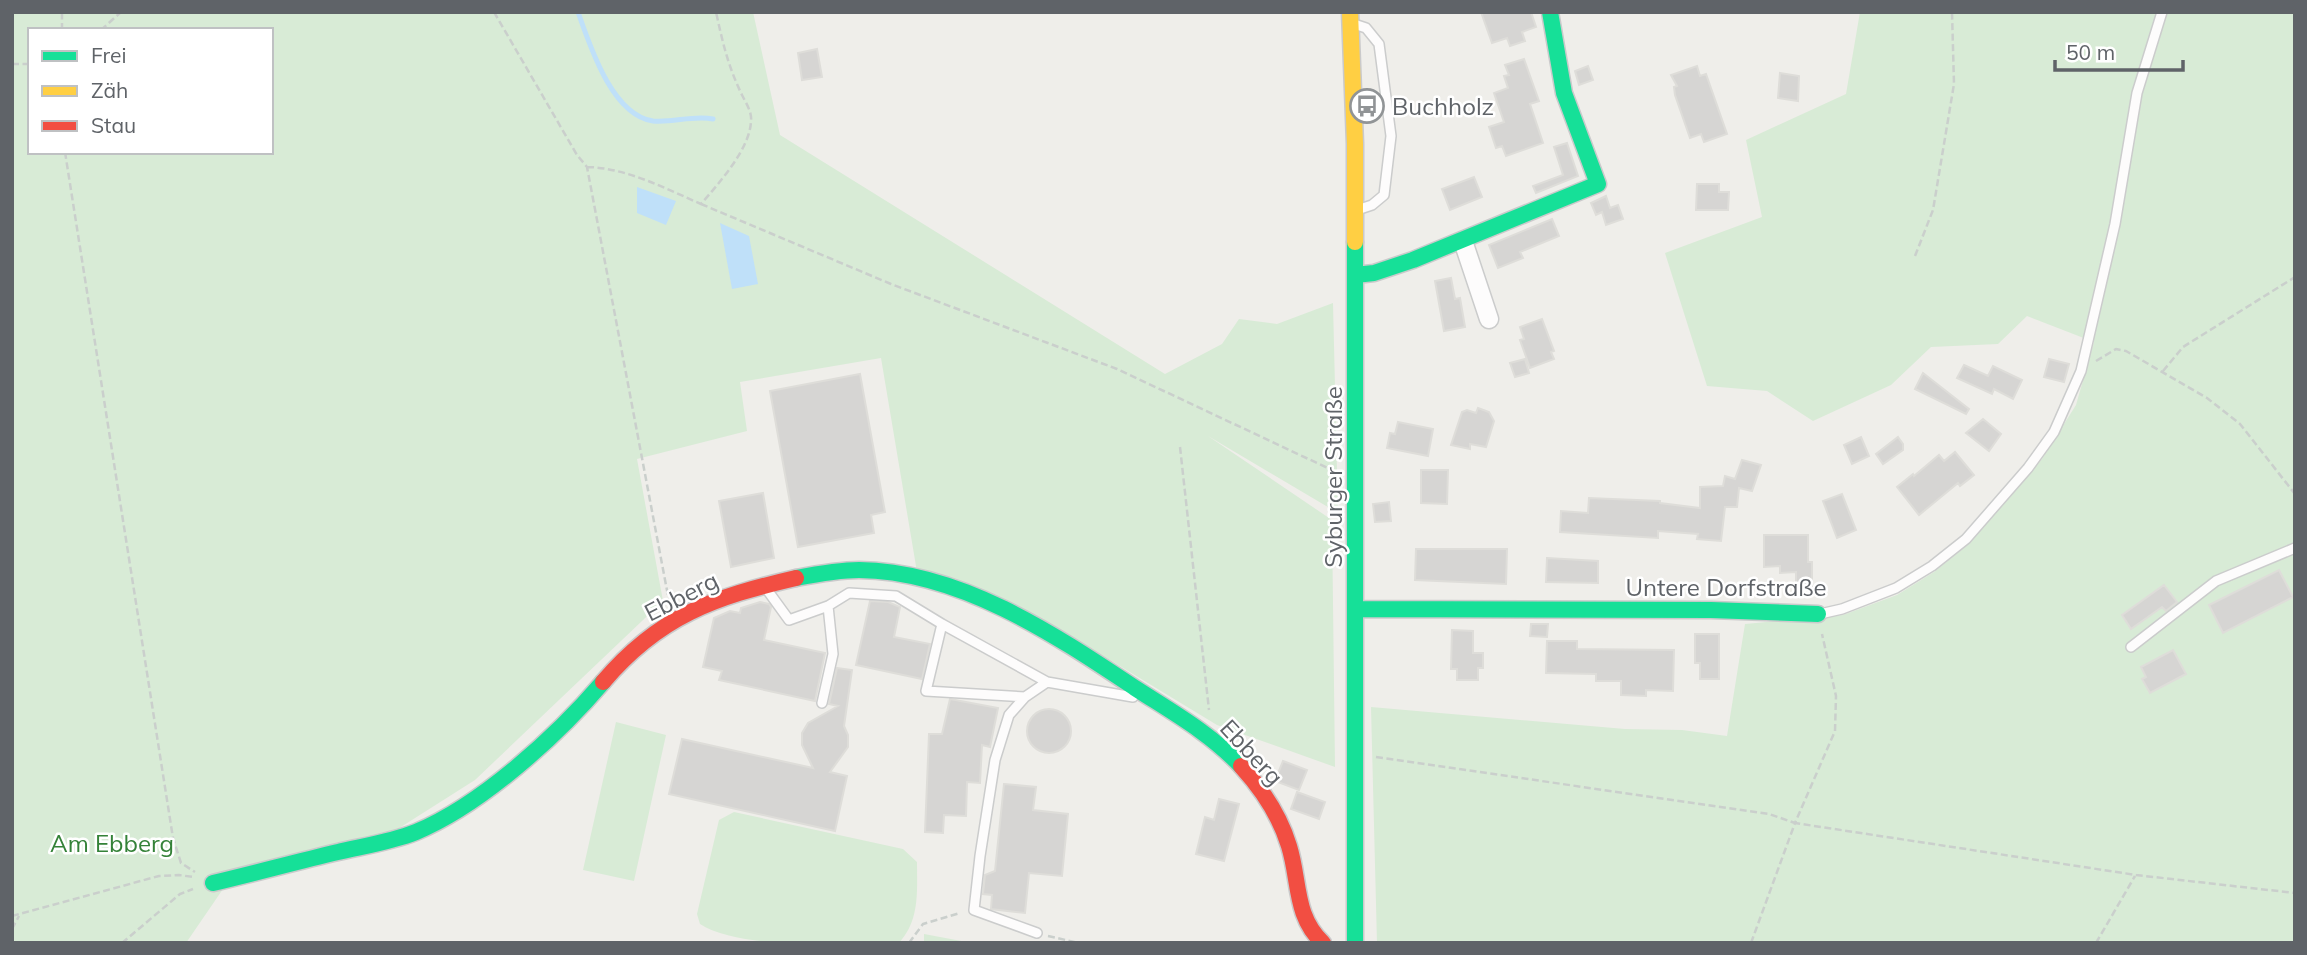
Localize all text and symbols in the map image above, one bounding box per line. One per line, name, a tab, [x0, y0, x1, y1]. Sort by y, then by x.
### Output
legend	[28, 28, 273, 154]
scale bar	[2055, 28, 2183, 72]
text: 50 m	[2066, 39, 2115, 65]
text: Frei	[91, 42, 127, 68]
text: Zäh	[91, 77, 128, 103]
bus stop icon: Buchholz	[1348, 87, 1386, 125]
place label: Buchholz	[1392, 91, 1494, 121]
text: Stau	[91, 112, 136, 138]
street label: Syburger Straße	[1318, 386, 1348, 568]
street label: Ebberg	[639, 565, 723, 627]
street label: Untere Dorfstraße	[1625, 572, 1827, 602]
street label: Ebberg	[1214, 713, 1290, 791]
park label: Am Ebberg	[50, 828, 174, 858]

